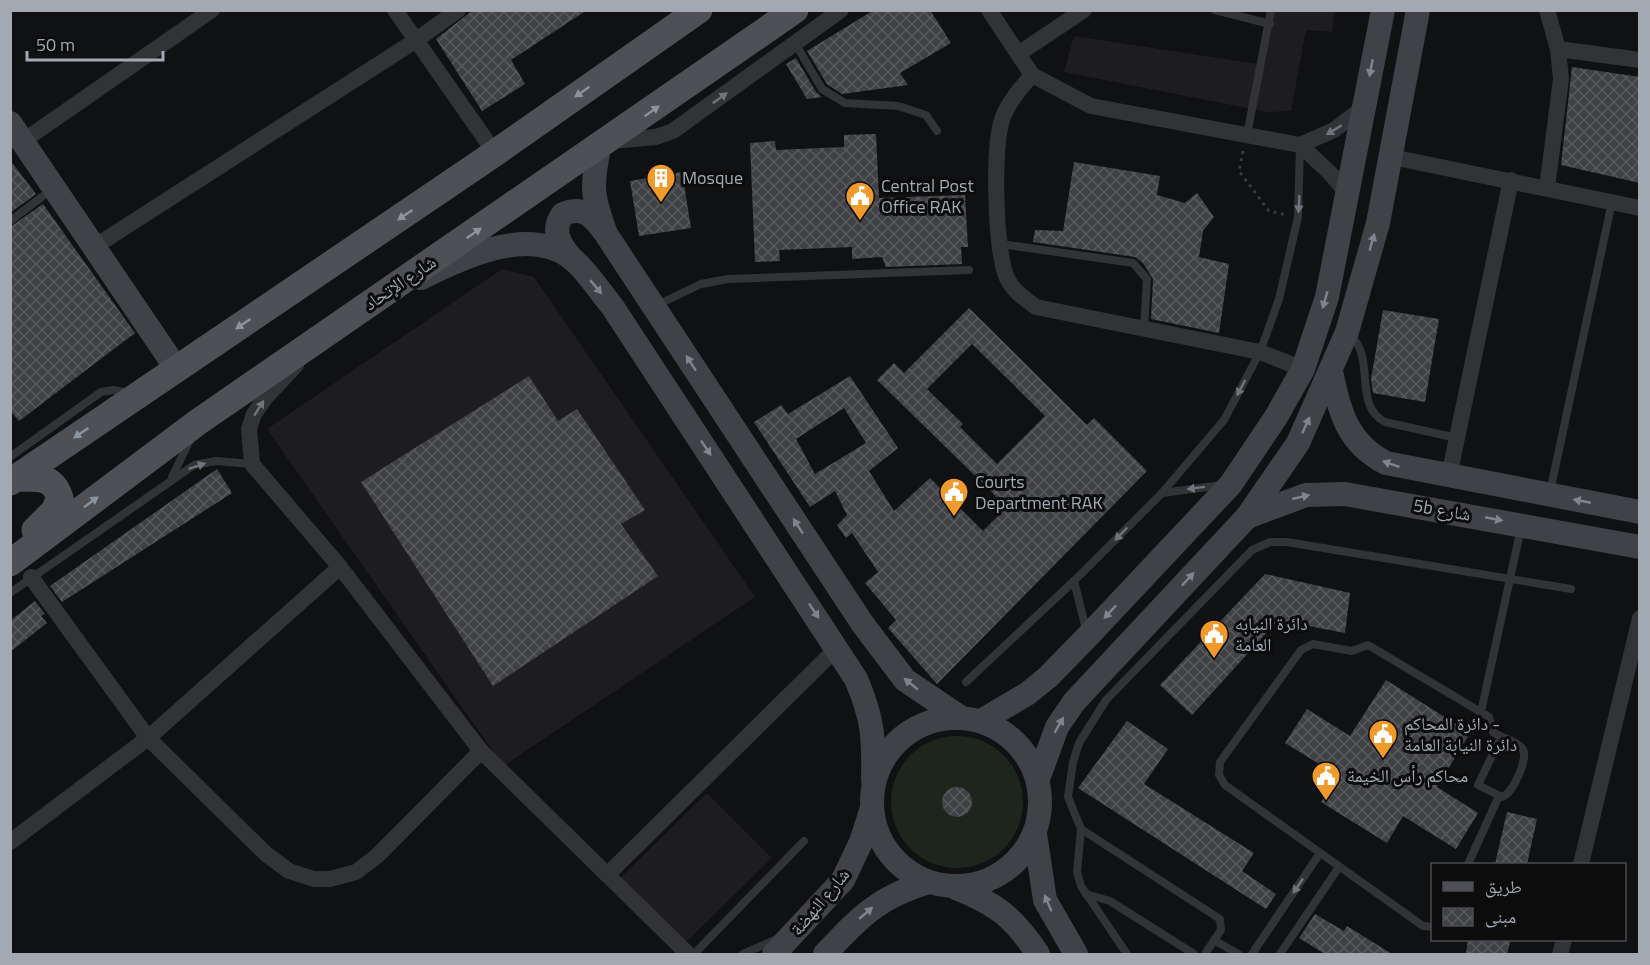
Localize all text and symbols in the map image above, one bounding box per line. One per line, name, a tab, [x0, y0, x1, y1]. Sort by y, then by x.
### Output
scale bar	[27, 24, 164, 62]
text: 50 m	[36, 31, 75, 58]
one-way arrow	[1366, 59, 1375, 78]
one-way arrow	[575, 86, 591, 98]
one-way arrow	[711, 92, 727, 104]
one-way arrow	[643, 105, 659, 117]
one-way arrow	[1326, 124, 1342, 135]
building icon: Mosque	[645, 162, 677, 204]
place label: Mosque	[682, 164, 743, 191]
place label: Central Post Office RAK	[881, 172, 974, 220]
public building icon: Central Post Office RAK	[844, 180, 876, 222]
one-way arrow	[1295, 194, 1304, 213]
one-way arrow	[397, 209, 413, 221]
one-way arrow	[465, 227, 481, 239]
one-way arrow	[1368, 233, 1377, 251]
street label: شارع الإتحاد	[358, 248, 441, 317]
one-way arrow	[589, 279, 602, 294]
one-way arrow	[1320, 291, 1329, 309]
one-way arrow	[234, 318, 251, 329]
one-way arrow	[685, 356, 697, 372]
one-way arrow	[1236, 380, 1246, 397]
one-way arrow	[253, 400, 264, 416]
one-way arrow	[1301, 416, 1311, 434]
one-way arrow	[74, 427, 90, 439]
one-way arrow	[700, 440, 712, 456]
one-way arrow	[1382, 458, 1400, 468]
one-way arrow	[188, 460, 206, 470]
place label: Courts Department RAK	[975, 468, 1103, 516]
public building icon: Courts Department RAK	[938, 476, 970, 518]
one-way arrow	[1187, 483, 1206, 493]
one-way arrow	[1292, 491, 1310, 501]
street label: 5b شارع	[1411, 491, 1473, 528]
one-way arrow	[1572, 496, 1591, 505]
one-way arrow	[83, 497, 98, 509]
one-way arrow	[1484, 515, 1503, 524]
one-way arrow	[792, 519, 804, 535]
one-way arrow	[1114, 527, 1128, 541]
one-way arrow	[1181, 572, 1195, 587]
one-way arrow	[808, 603, 819, 619]
one-way arrow	[1104, 605, 1118, 619]
place label: دائرة النيابه العامة	[1235, 610, 1308, 658]
public building icon: دائرة النيابه العامة	[1198, 618, 1230, 660]
one-way arrow	[903, 678, 919, 691]
place label: دائرة المحاكم - دائرة النيابة العامة	[1404, 710, 1517, 758]
one-way arrow	[1054, 717, 1065, 733]
public building icon: دائرة المحاكم - دائرة النيابة العامة	[1367, 718, 1399, 760]
public building icon: محاكم رأس الخيمة	[1310, 760, 1342, 802]
place label: محاكم رأس الخيمة	[1347, 762, 1468, 789]
street label: شارع النهضة	[783, 862, 856, 941]
legend	[1431, 863, 1626, 941]
text: طريق	[1485, 873, 1522, 900]
one-way arrow	[1292, 877, 1304, 893]
one-way arrow	[1043, 894, 1053, 912]
text: مبنى	[1485, 903, 1516, 930]
one-way arrow	[858, 906, 874, 919]

